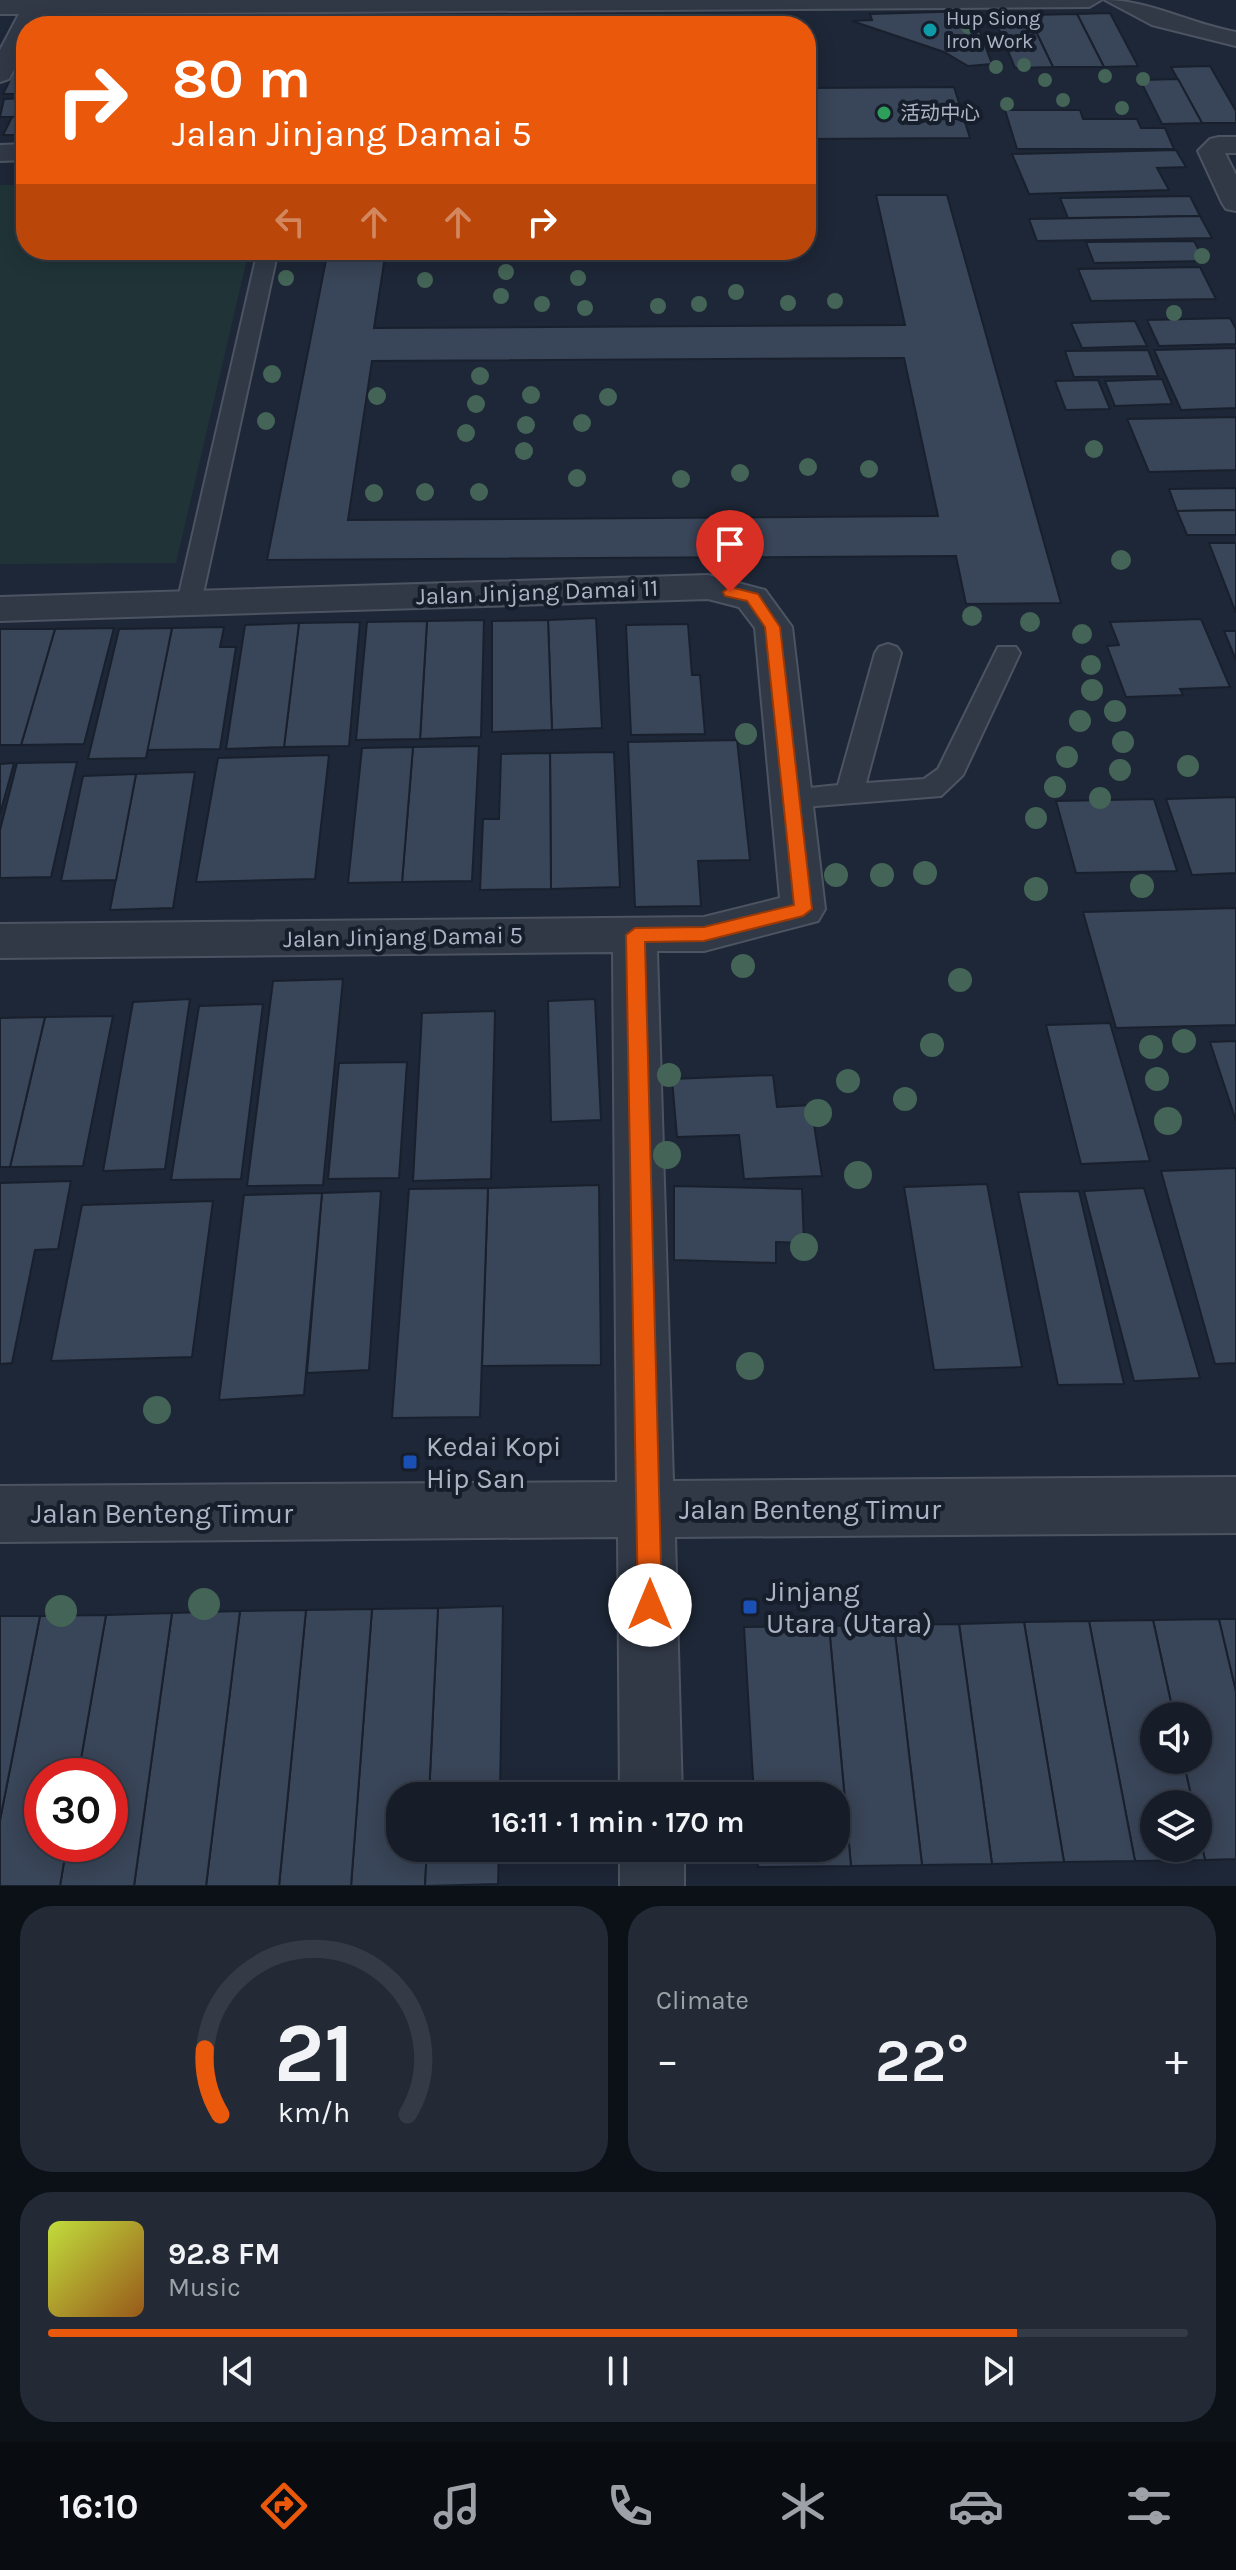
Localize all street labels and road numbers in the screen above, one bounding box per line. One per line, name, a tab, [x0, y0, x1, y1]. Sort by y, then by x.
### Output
street label: Jalan Jinjang Damai 11	[415, 574, 659, 610]
street label: Jalan Jinjang Damai 5	[283, 921, 523, 953]
street label: Jalan Benteng Timur	[679, 1493, 942, 1526]
street label: Jalan Benteng Timur	[31, 1497, 294, 1530]

